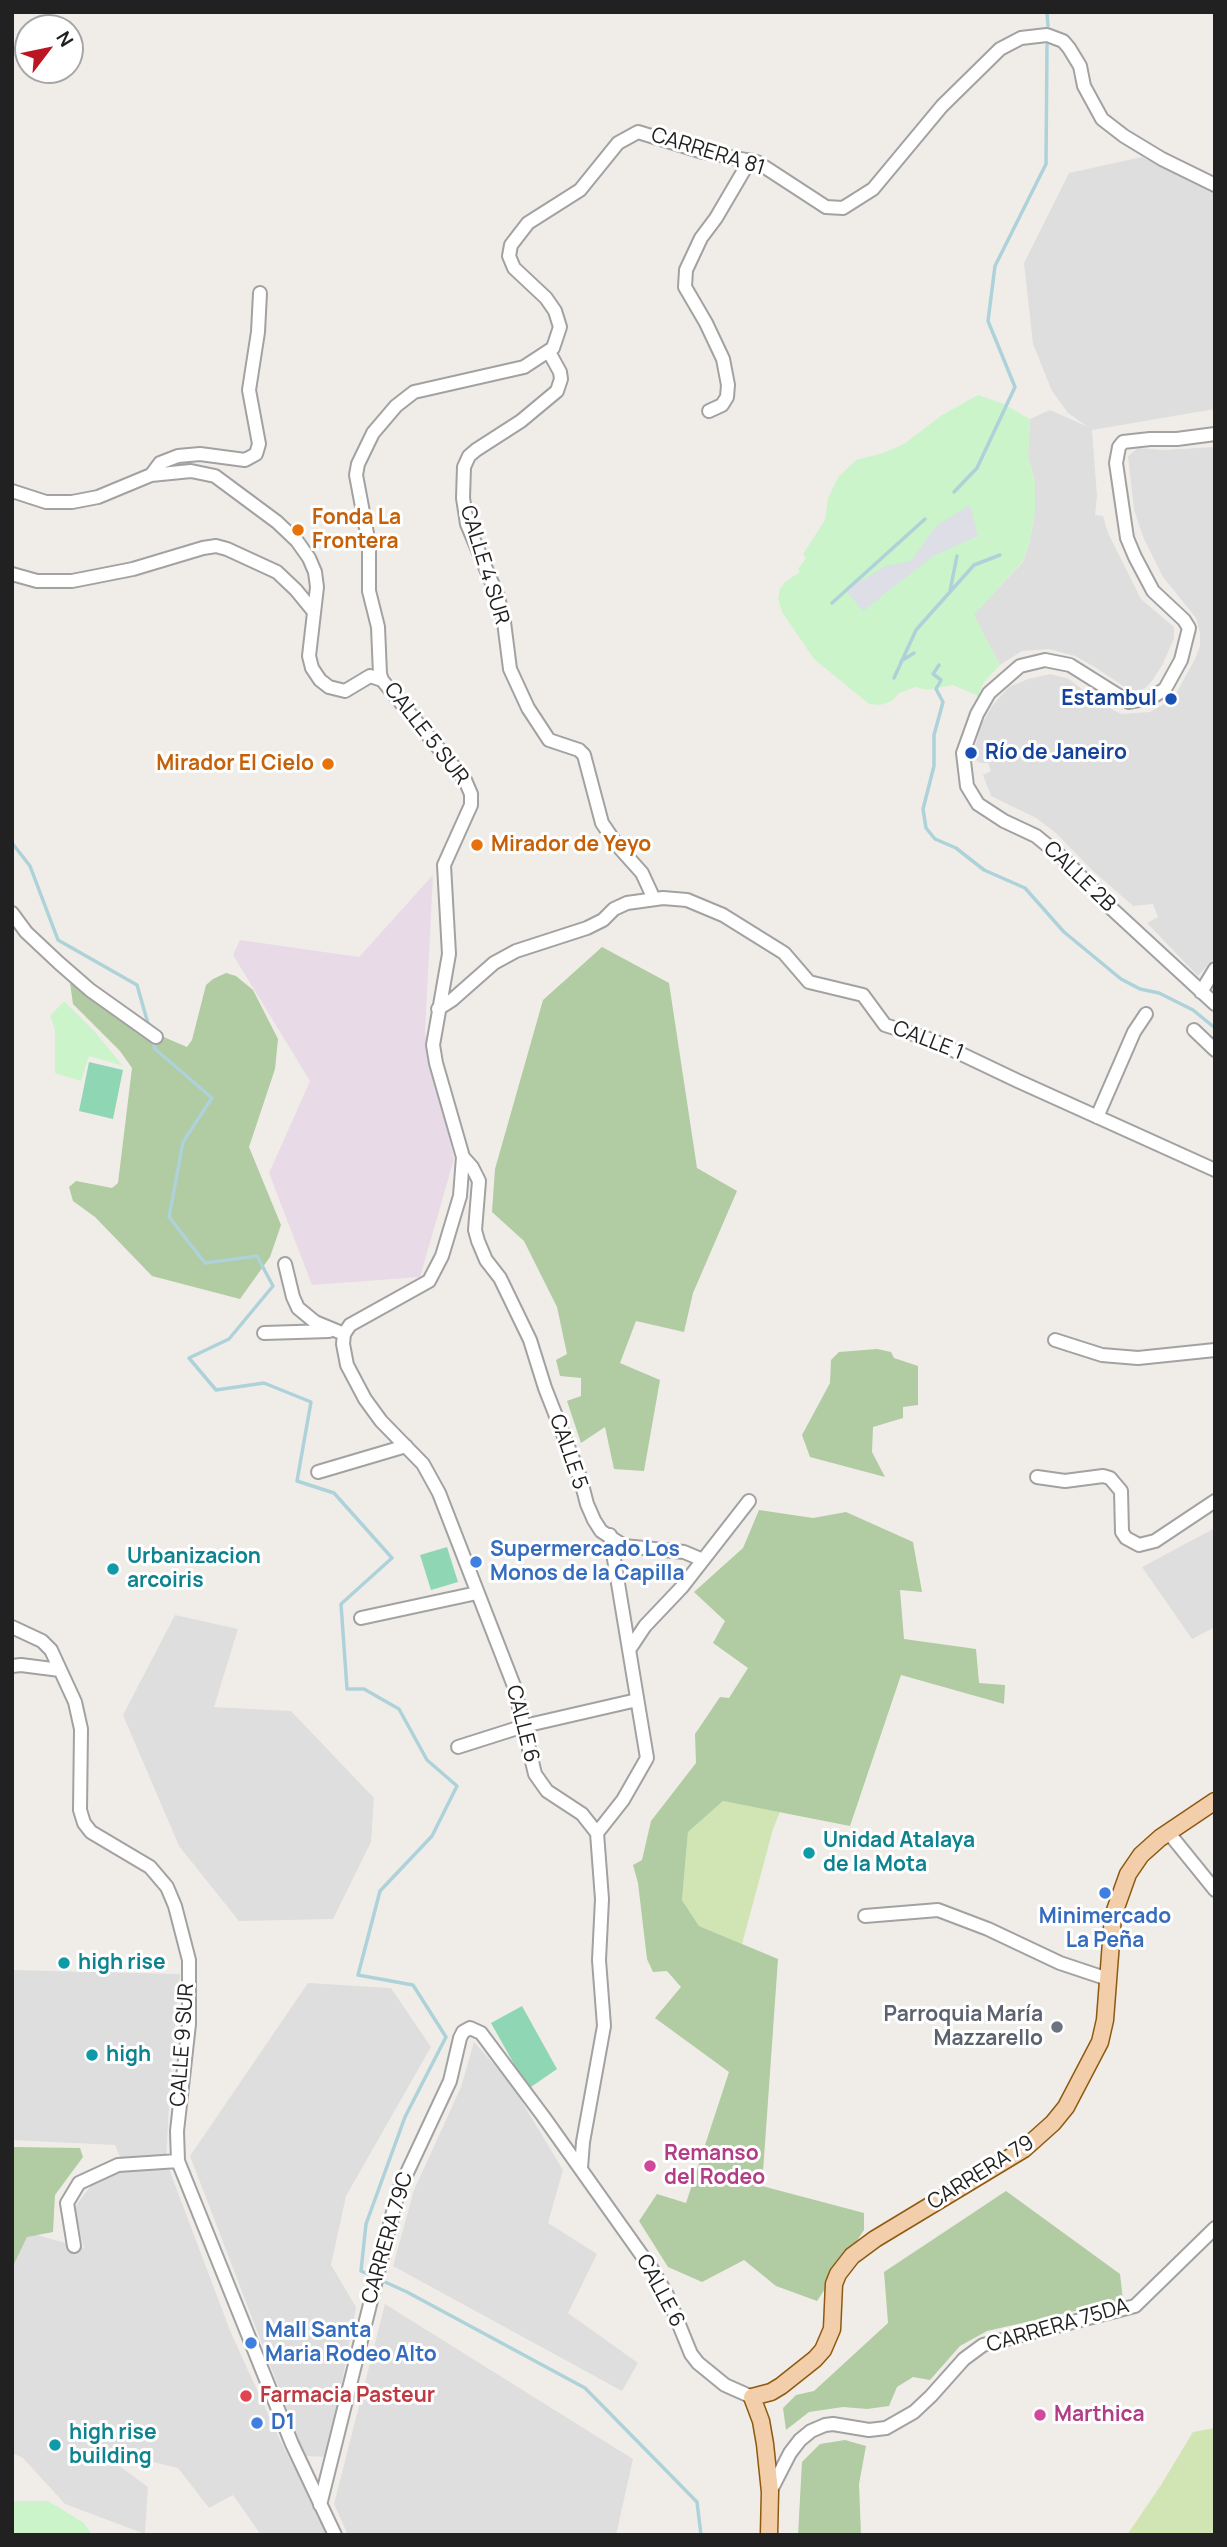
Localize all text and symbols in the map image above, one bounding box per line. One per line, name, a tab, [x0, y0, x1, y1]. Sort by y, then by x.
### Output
north arrow	[14, 14, 84, 84]
text: N	[50, 26, 80, 52]
street label: CARRERA 81	[648, 123, 768, 181]
street label: CALLE 4 SUR	[454, 502, 514, 628]
place label: Fonda La Frontera	[312, 505, 401, 555]
marker: Fonda La Frontera	[290, 522, 306, 538]
street label: CALLE 5 SUR	[378, 678, 474, 790]
place label: Estambul	[1061, 686, 1157, 712]
marker: Estambul	[1163, 691, 1179, 707]
place label: Río de Janeiro	[985, 740, 1127, 766]
marker: Río de Janeiro	[963, 745, 979, 761]
place label: Mirador El Cielo	[156, 751, 314, 777]
marker: Mirador El Cielo	[320, 756, 336, 772]
place label: Mirador de Yeyo	[491, 832, 651, 858]
marker: Mirador de Yeyo	[469, 837, 485, 853]
street label: CALLE 2B	[1038, 837, 1120, 917]
street label: CALLE 1	[889, 1016, 967, 1066]
street label: CALLE 5	[543, 1411, 593, 1493]
place label: Supermercado Los Monos de la Capilla	[490, 1537, 684, 1587]
place label: Urbanizacion arcoiris	[127, 1544, 261, 1594]
marker: Supermercado Los Monos de la Capilla	[468, 1554, 484, 1570]
marker: Urbanizacion arcoiris	[105, 1561, 121, 1577]
street label: CALLE 6	[500, 1683, 544, 1765]
place label: Unidad Atalaya de la Mota	[823, 1828, 975, 1878]
marker: Unidad Atalaya de la Mota	[801, 1845, 817, 1861]
marker: Minimercado La Peña	[1097, 1885, 1113, 1901]
place label: Minimercado La Peña	[1039, 1904, 1171, 1954]
place label: high rise	[78, 1950, 166, 1976]
marker: high rise	[56, 1955, 72, 1971]
street label: CALLE 9 SUR	[166, 1982, 200, 2108]
place label: Parroquia María Mazzarello	[884, 2002, 1043, 2052]
marker: Parroquia María Mazzarello	[1049, 2019, 1065, 2035]
place label: high	[106, 2042, 151, 2068]
marker: high	[84, 2047, 100, 2063]
street label: CARRERA 79	[923, 2130, 1039, 2216]
place label: Remanso del Rodeo	[664, 2141, 765, 2191]
marker: Remanso del Rodeo	[642, 2158, 658, 2174]
street label: CARRERA 79C	[357, 2169, 419, 2307]
street label: CALLE 6	[630, 2250, 690, 2332]
street label: CARRERA 75DA	[984, 2294, 1132, 2358]
place label: Mall Santa Maria Rodeo Alto	[265, 2318, 437, 2368]
marker: Mall Santa Maria Rodeo Alto	[243, 2335, 259, 2351]
place label: Farmacia Pasteur	[260, 2383, 435, 2409]
marker: Farmacia Pasteur	[238, 2388, 254, 2404]
place label: Marthica	[1054, 2402, 1145, 2428]
marker: Marthica	[1032, 2407, 1048, 2423]
place label: D1	[271, 2410, 295, 2436]
marker: D1	[249, 2415, 265, 2431]
place label: high rise building	[69, 2420, 157, 2470]
marker: high rise building	[47, 2437, 63, 2453]

